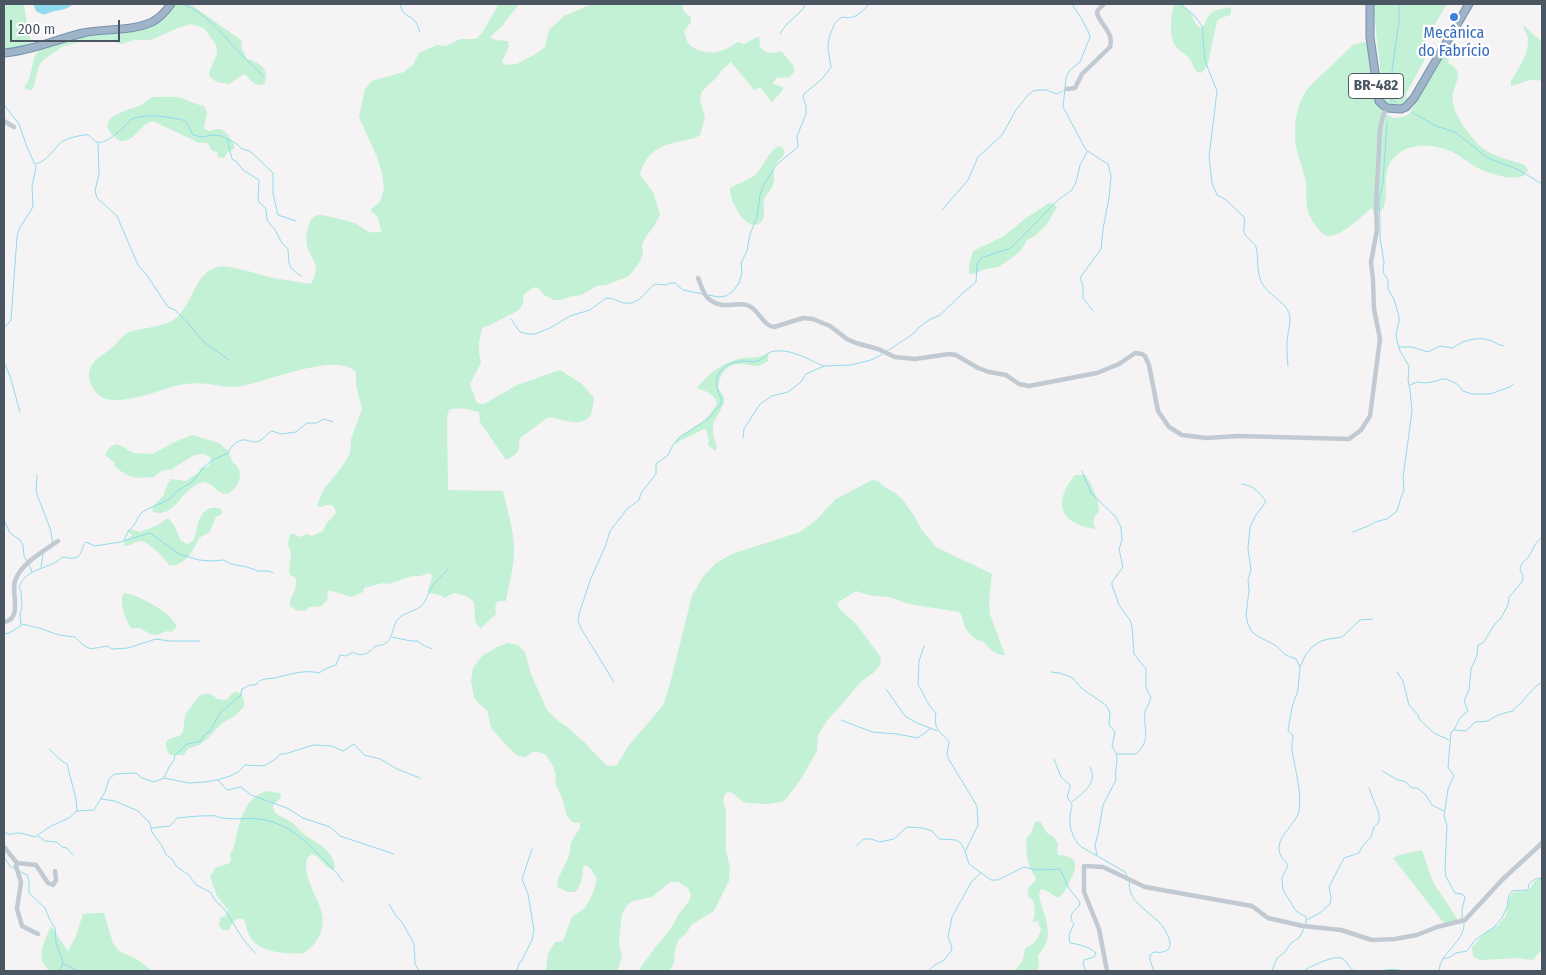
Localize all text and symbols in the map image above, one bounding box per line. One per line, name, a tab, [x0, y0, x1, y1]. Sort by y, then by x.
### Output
scale bar	[12, 10, 122, 42]
marker: Mecânica do Fabrício	[1448, 11, 1460, 23]
text: 200 m	[18, 20, 55, 38]
place label: Mecânica do Fabrício	[1418, 24, 1490, 62]
road number: BR-482	[1348, 74, 1404, 98]

